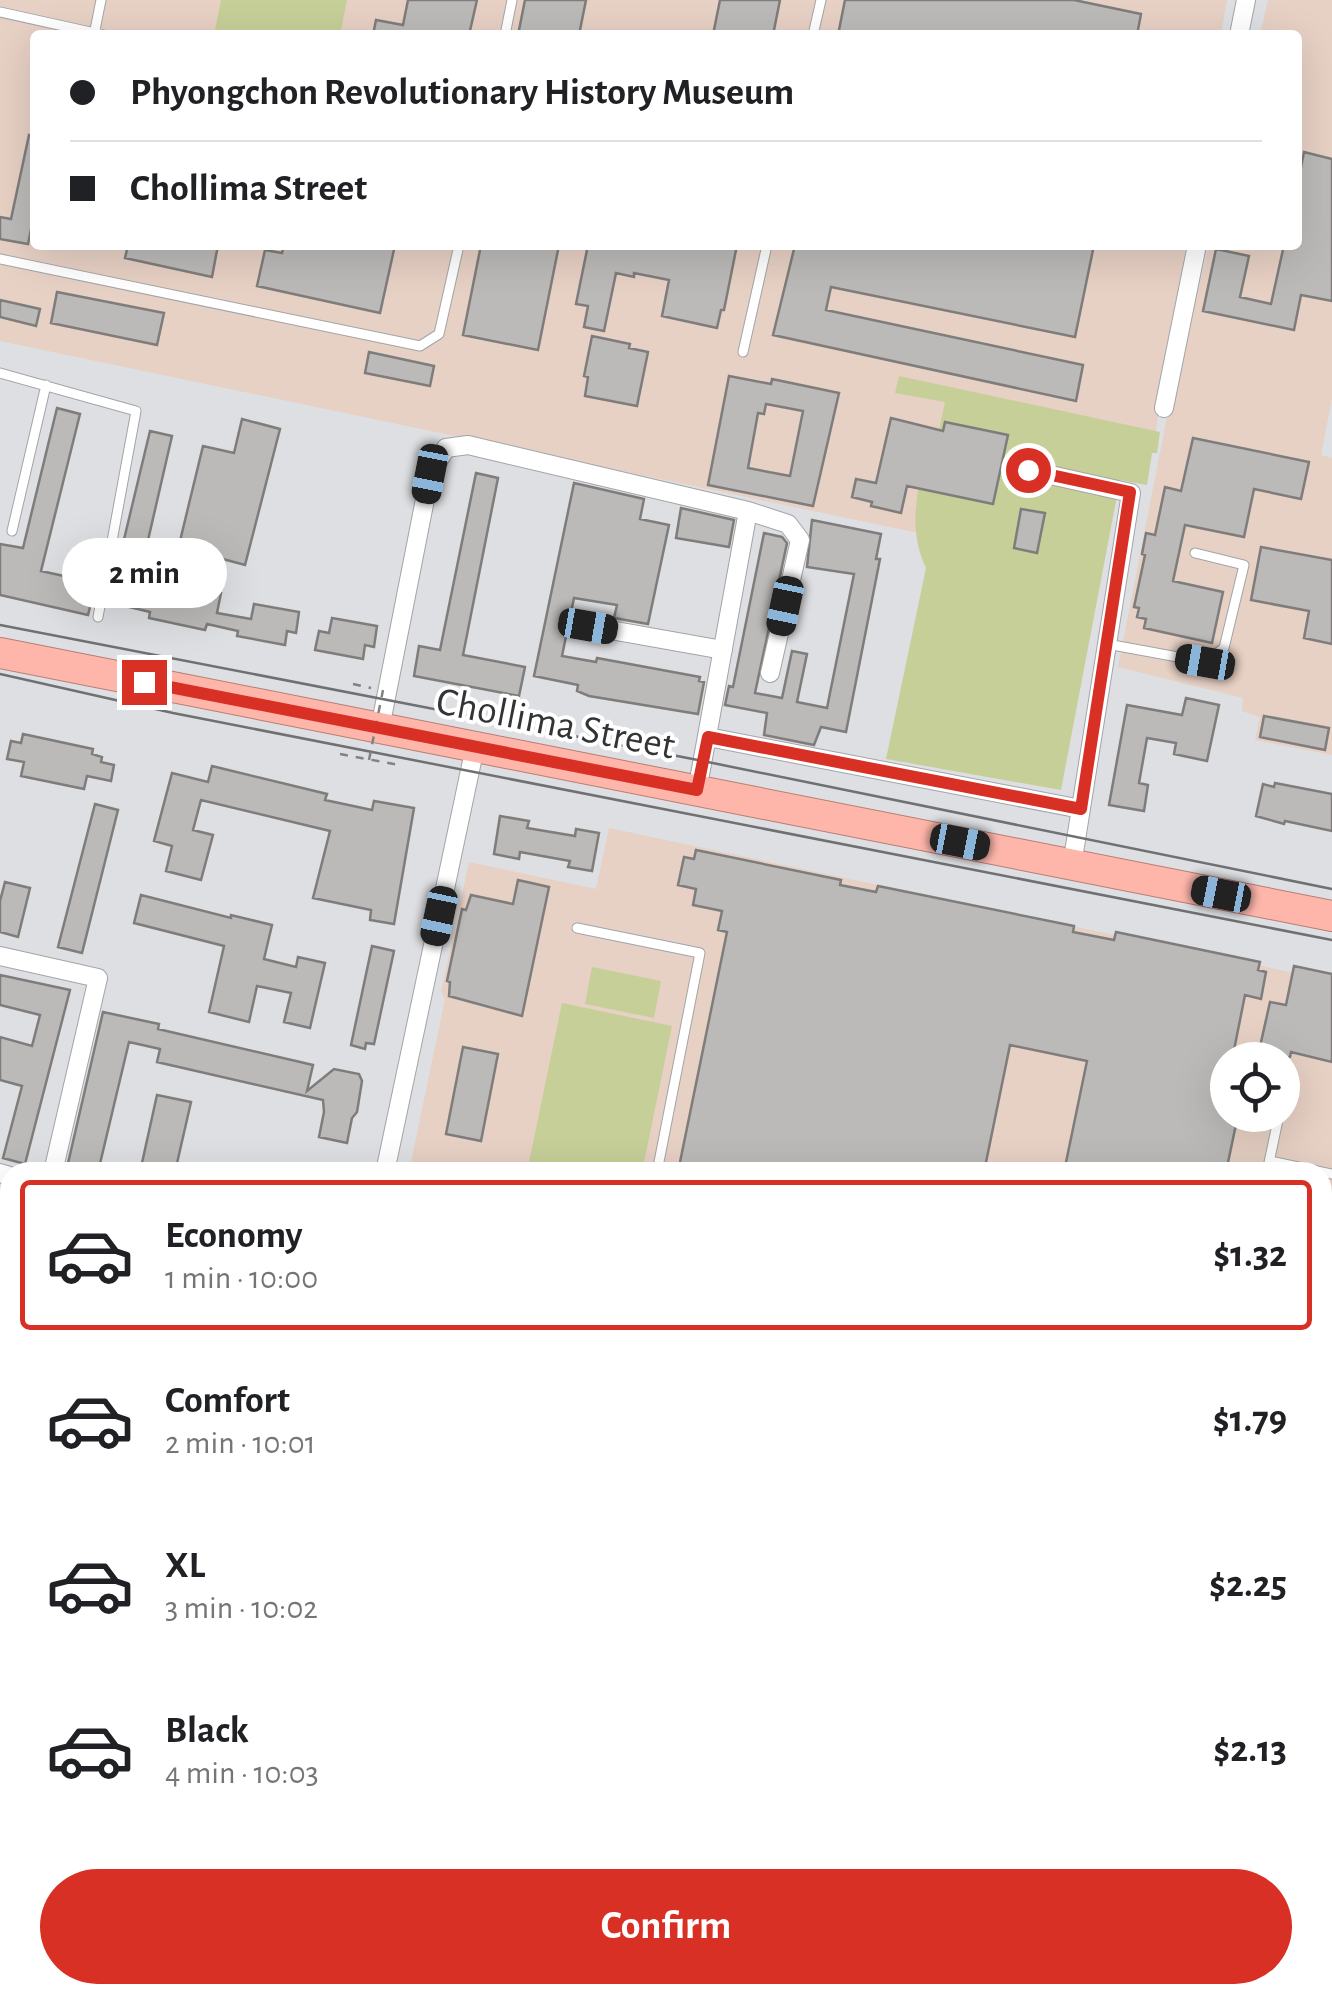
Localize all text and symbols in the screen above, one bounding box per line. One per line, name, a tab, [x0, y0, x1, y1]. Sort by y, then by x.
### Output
text: Phyongchon Revolutionary History Museum	[130, 74, 794, 112]
text: Chollima Street	[130, 170, 367, 208]
car	[410, 442, 450, 506]
route start	[1006, 448, 1051, 493]
callout: 2 min	[62, 537, 226, 607]
text: 2 min	[109, 557, 180, 589]
car	[764, 574, 806, 638]
car	[556, 606, 620, 646]
car	[1173, 642, 1237, 682]
route end	[122, 660, 167, 705]
street label: Chollima Street	[433, 681, 678, 767]
car	[928, 822, 992, 862]
car	[1189, 874, 1253, 914]
car	[418, 884, 460, 948]
map controls	[1210, 1042, 1300, 1132]
button: locate	[1210, 1042, 1300, 1132]
icon: car	[45, 1210, 135, 1300]
text: Economy	[165, 1217, 303, 1255]
text: $1.32	[1213, 1236, 1287, 1274]
text: 1 min · 10:00	[165, 1262, 318, 1294]
icon: car	[45, 1375, 135, 1465]
text: Comfort	[165, 1382, 290, 1420]
text: $1.79	[1213, 1401, 1287, 1439]
text: 2 min · 10:01	[165, 1427, 316, 1459]
icon: car	[45, 1540, 135, 1630]
text: XL	[165, 1547, 205, 1585]
text: $2.25	[1209, 1566, 1287, 1604]
text: 3 min · 10:02	[165, 1592, 318, 1624]
icon: car	[45, 1705, 135, 1795]
text: Black	[165, 1712, 249, 1750]
text: $2.13	[1213, 1731, 1287, 1769]
text: 4 min · 10:03	[165, 1757, 319, 1789]
button: Confirm	[40, 1869, 1292, 1984]

